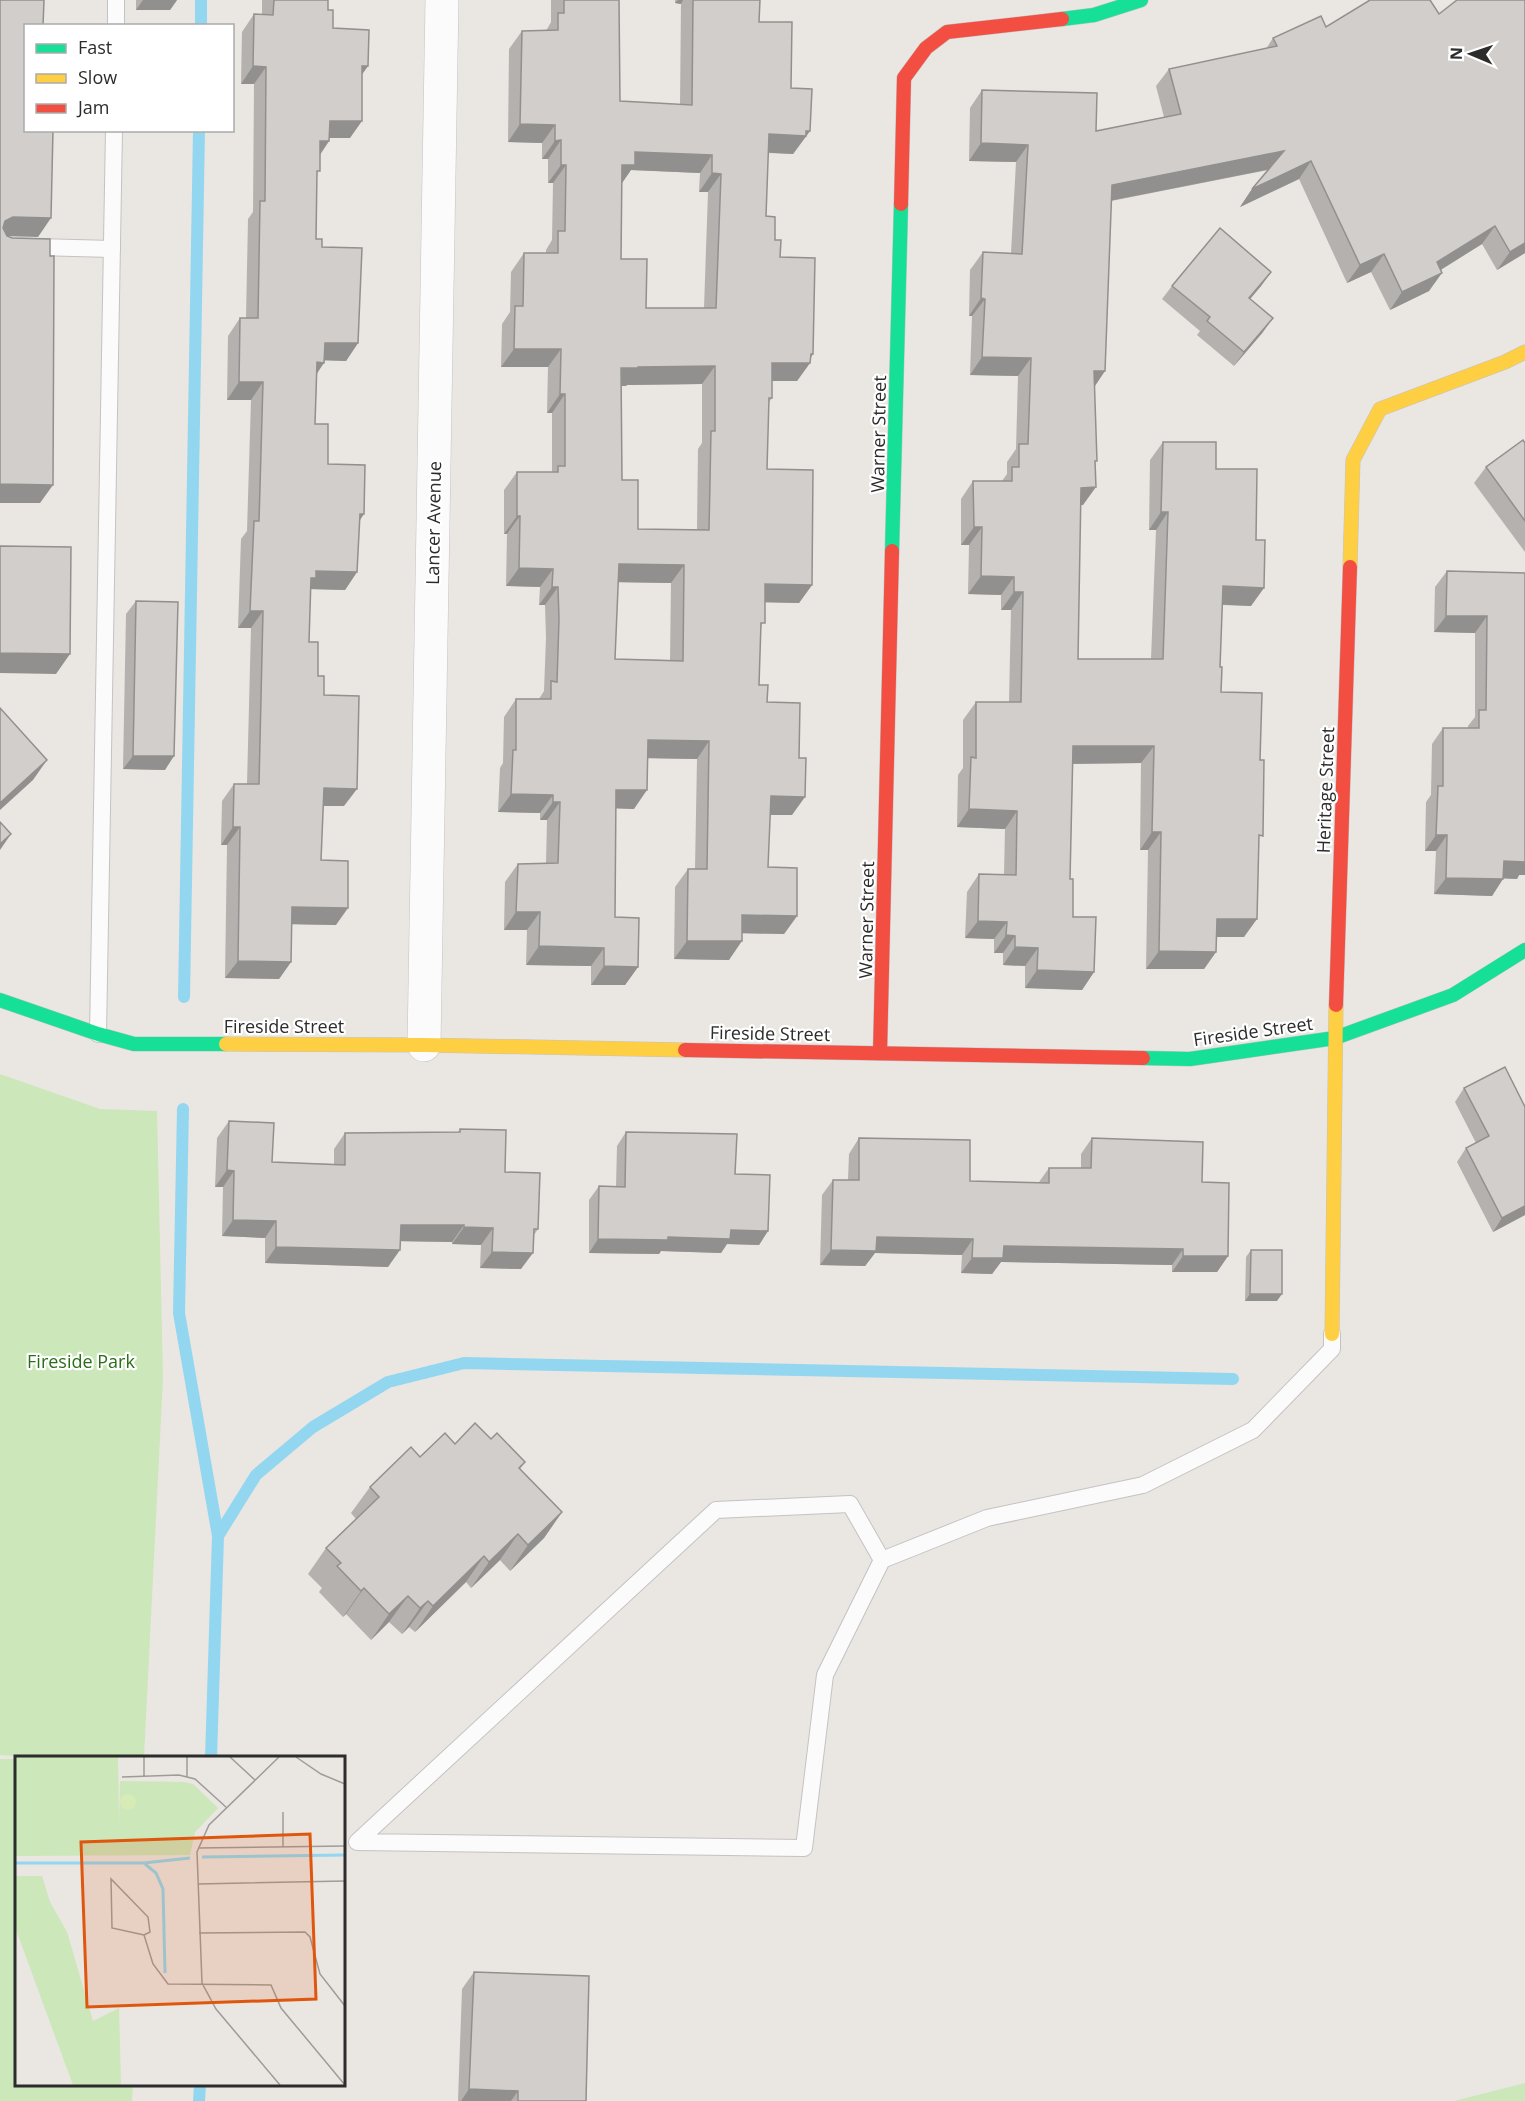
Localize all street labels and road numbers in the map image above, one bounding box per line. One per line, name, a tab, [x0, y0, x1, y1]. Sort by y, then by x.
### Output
street label: Warner Street	[865, 375, 891, 493]
street label: Lancer Avenue	[420, 461, 446, 585]
street label: Heritage Street	[1311, 726, 1339, 854]
street label: Warner Street	[853, 861, 879, 979]
street label: Fireside Street	[1192, 1011, 1314, 1051]
street label: Fireside Street	[224, 1014, 344, 1038]
street label: Fireside Street	[710, 1020, 830, 1046]

